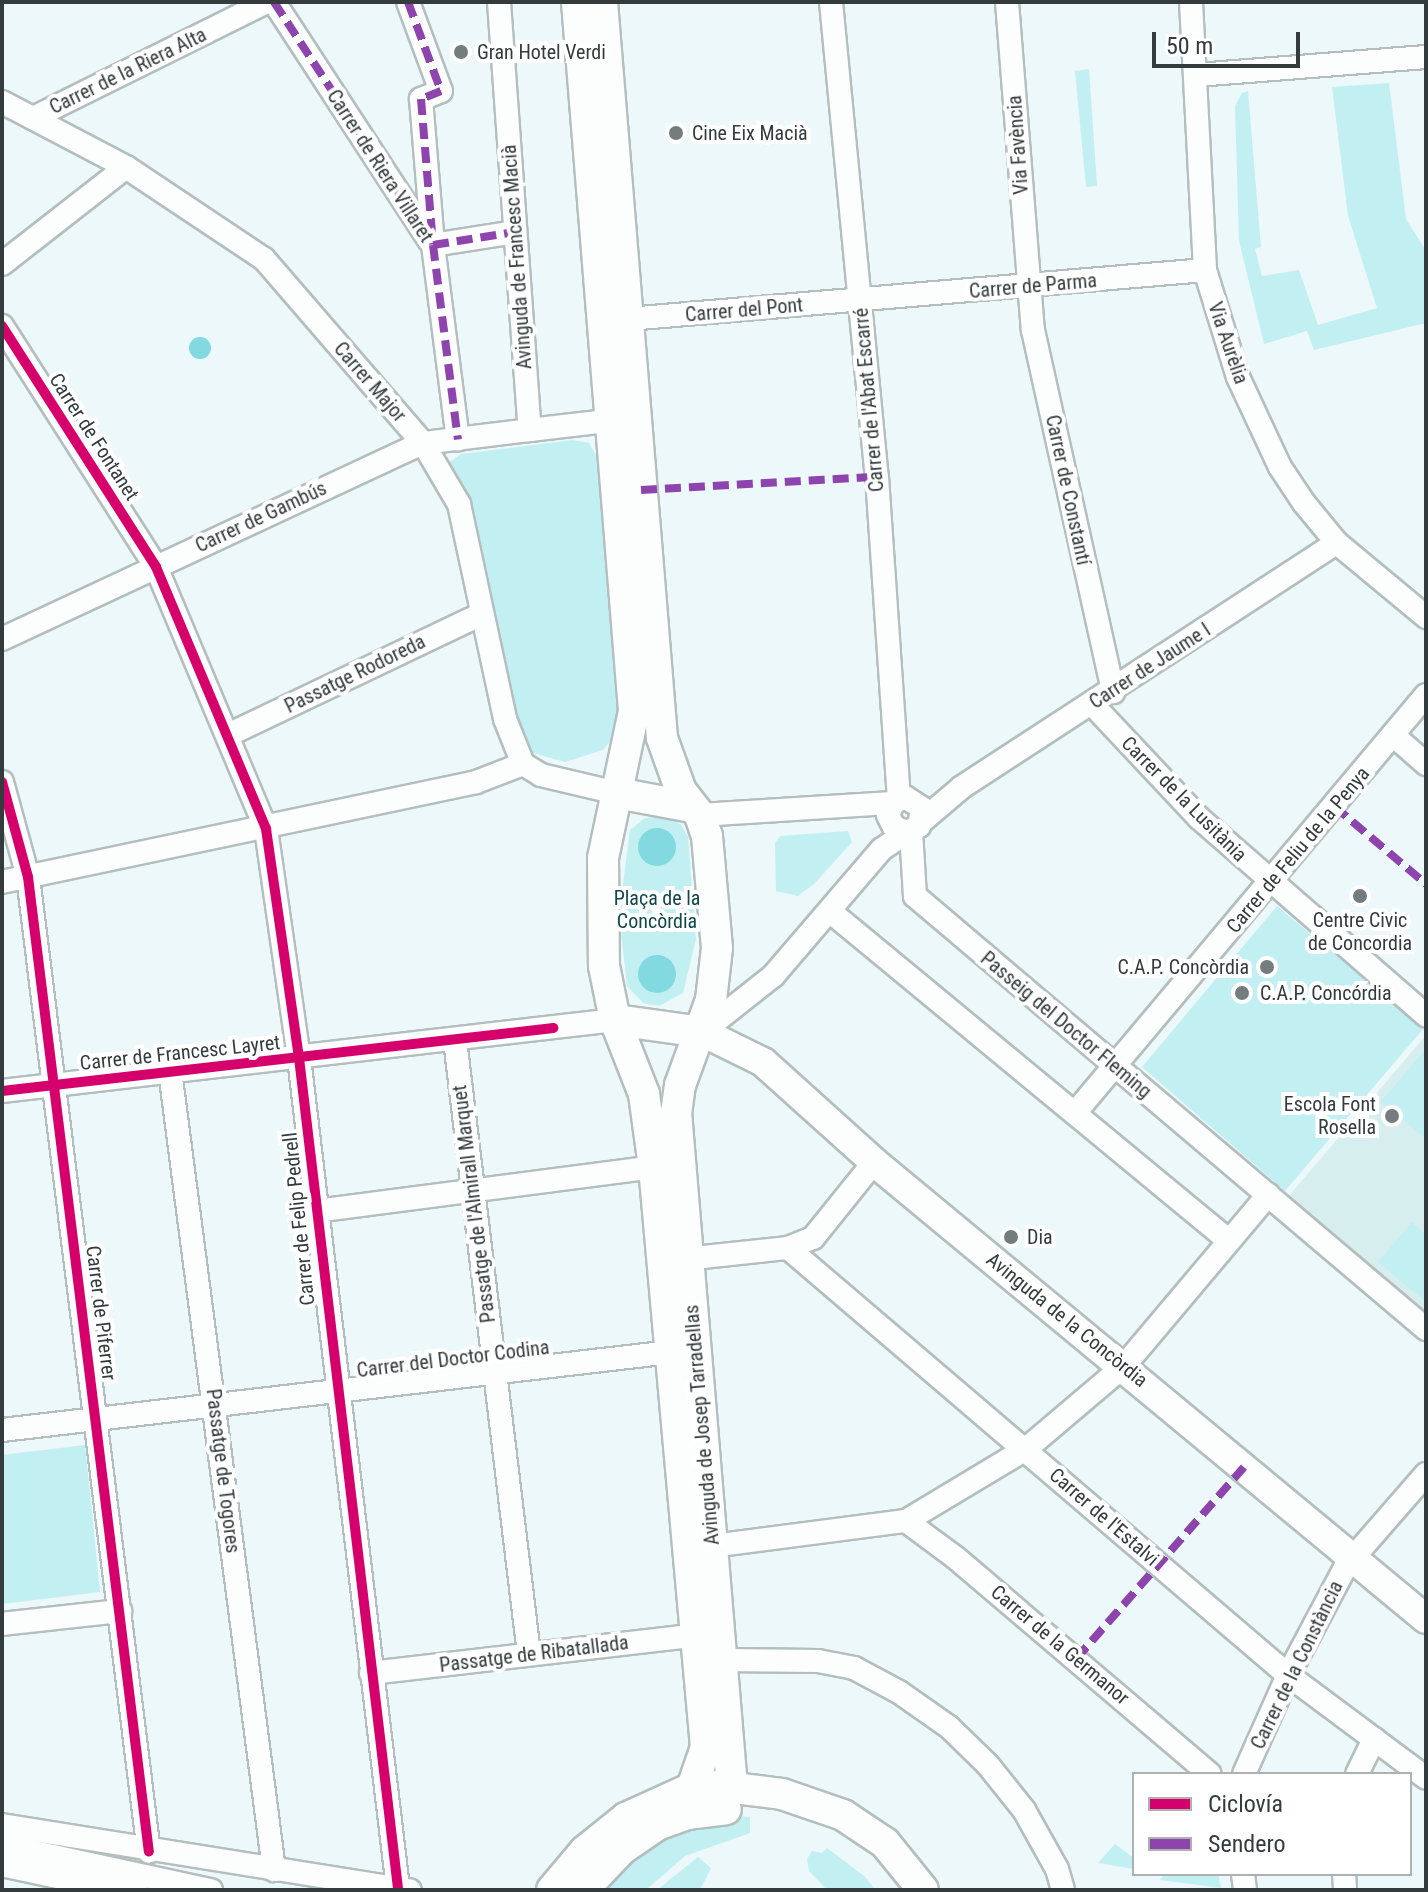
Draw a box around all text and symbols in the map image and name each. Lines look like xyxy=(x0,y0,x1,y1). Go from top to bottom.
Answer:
scale bar xyxy=(1156,16,1304,66)
street label: Carrer de la Riera Alta xyxy=(46,23,210,119)
text: 50 m xyxy=(1166,32,1213,60)
place label: Gran Hotel Verdi xyxy=(477,40,606,64)
marker: Gran Hotel Verdi xyxy=(452,43,470,61)
street label: Carrer de Riera Villaret xyxy=(322,85,438,247)
street label: Via Favència xyxy=(1003,94,1033,196)
place label: Cine Eix Macià xyxy=(692,121,808,145)
marker: Cine Eix Macià xyxy=(667,124,685,142)
street label: Avinguda de Francesc Macià xyxy=(497,144,537,370)
street label: Carrer de Parma xyxy=(968,268,1098,304)
street label: Carrer del Pont xyxy=(684,293,804,327)
street label: Via Aurèlia xyxy=(1203,299,1253,387)
street label: Carrer de l'Abat Escarré xyxy=(849,307,889,493)
street label: Carrer Major xyxy=(329,337,411,427)
street label: Carrer de Fontanet xyxy=(44,369,144,505)
street label: Carrer de Constantí xyxy=(1040,413,1096,567)
street label: Carrer de Gambús xyxy=(192,476,330,558)
street label: Carrer de Jaume I xyxy=(1085,618,1215,714)
street label: Passatge Rodoreda xyxy=(281,630,429,718)
street label: Carrer de la Lusitània xyxy=(1116,731,1252,867)
street label: Carrer de Feliu de la Penya xyxy=(1221,762,1375,938)
park label: Plaça de la Concòrdia xyxy=(614,887,700,934)
marker: Centre Civic de Concordia xyxy=(1351,887,1369,905)
place label: Centre Civic de Concordia xyxy=(1308,908,1412,955)
street label: Passeig del Doctor Fleming xyxy=(976,947,1156,1103)
place label: C.A.P. Concòrdia xyxy=(1117,955,1249,979)
marker: C.A.P. Concòrdia xyxy=(1256,956,1278,978)
place label: C.A.P. Concórdia xyxy=(1260,981,1392,1005)
marker: C.A.P. Concórdia xyxy=(1231,982,1253,1004)
street label: Carrer de Francesc Layret xyxy=(79,1031,281,1075)
street label: Passatge de l'Almirall Marquet xyxy=(448,1084,500,1324)
place label: Escola Font Rosella xyxy=(1284,1092,1376,1139)
marker: Escola Font Rosella xyxy=(1383,1107,1401,1125)
street label: Carrer de Felip Pedrell xyxy=(278,1131,320,1307)
place label: Dia xyxy=(1027,1225,1053,1249)
marker: Dia xyxy=(1002,1228,1020,1246)
street label: Carrer de Piferrer xyxy=(81,1244,121,1382)
street label: Avinguda de la Concòrdia xyxy=(982,1248,1152,1392)
street label: Avinguda de Josep Tarradellas xyxy=(680,1304,724,1546)
street label: Carrer del Doctor Codina xyxy=(355,1335,551,1383)
street label: Passatge de Togores xyxy=(201,1387,245,1555)
street label: Carrer de l'Estalvi xyxy=(1044,1463,1164,1571)
street label: Carrer de la Constància xyxy=(1246,1577,1348,1753)
street label: Carrer de la Germanor xyxy=(986,1580,1134,1710)
street label: Passatge de Ribatallada xyxy=(438,1630,630,1678)
legend xyxy=(1132,1772,1412,1876)
text: Ciclovía xyxy=(1208,1790,1283,1818)
text: Sendero xyxy=(1208,1830,1286,1858)

